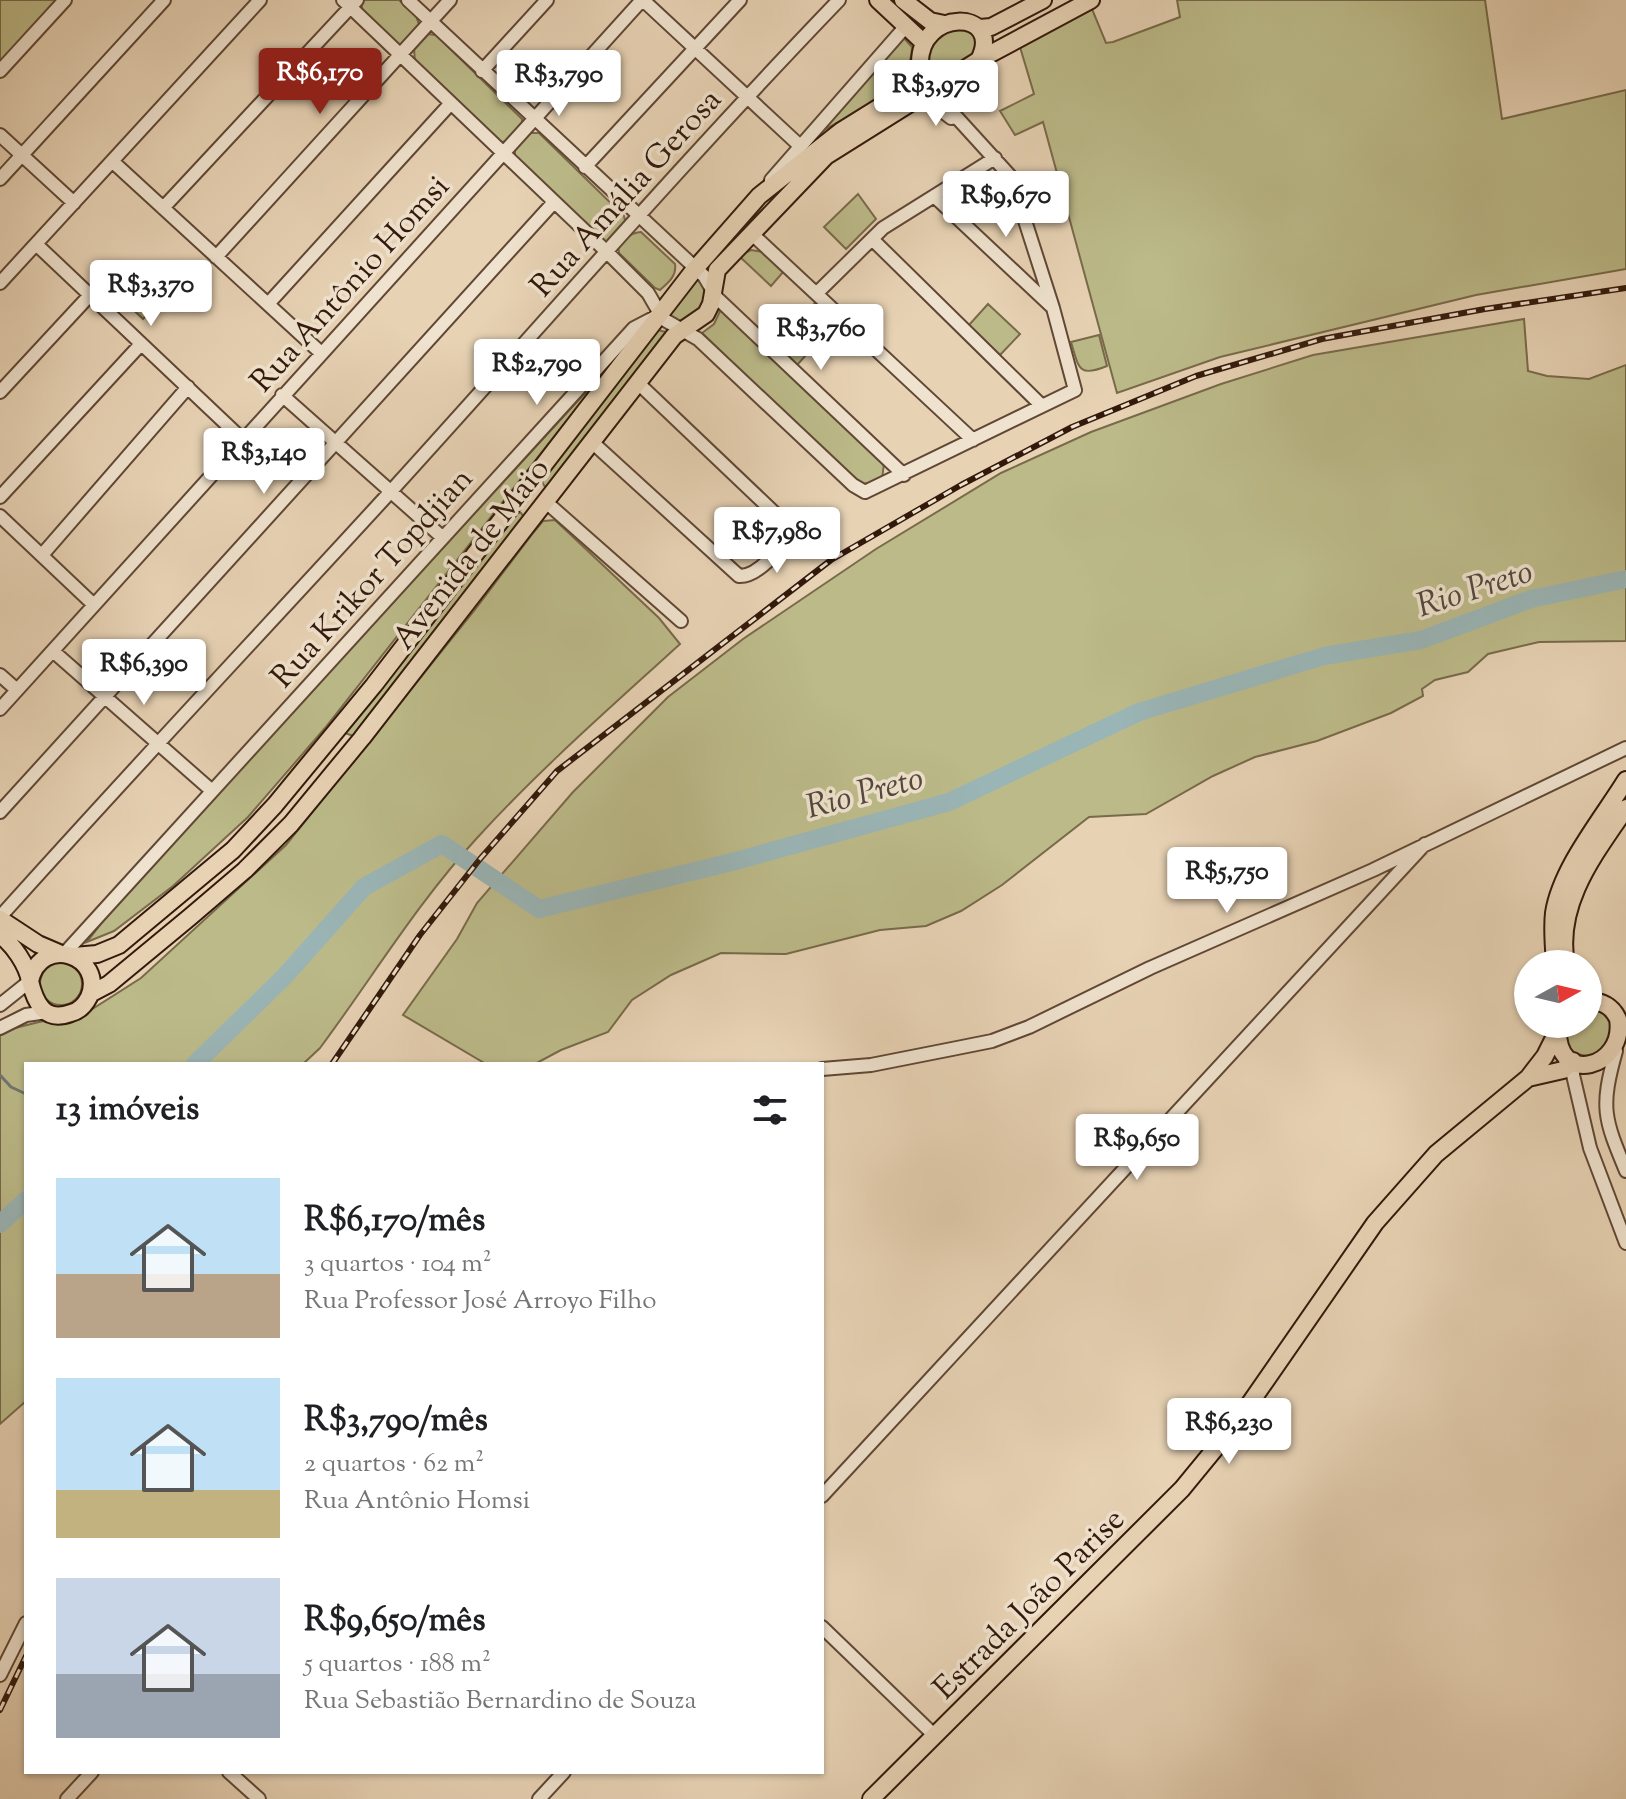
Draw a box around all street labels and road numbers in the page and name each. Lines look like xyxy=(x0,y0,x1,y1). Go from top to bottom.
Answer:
street label: Rua Amália Gerosa xyxy=(521,79,734,309)
street label: Rua Antônio Homsi xyxy=(241,166,461,404)
street label: Avenida de Maio xyxy=(383,449,562,661)
street label: Rua Krikor Topdjian xyxy=(261,458,485,700)
street label: Estrada João Parise xyxy=(924,1499,1136,1711)

